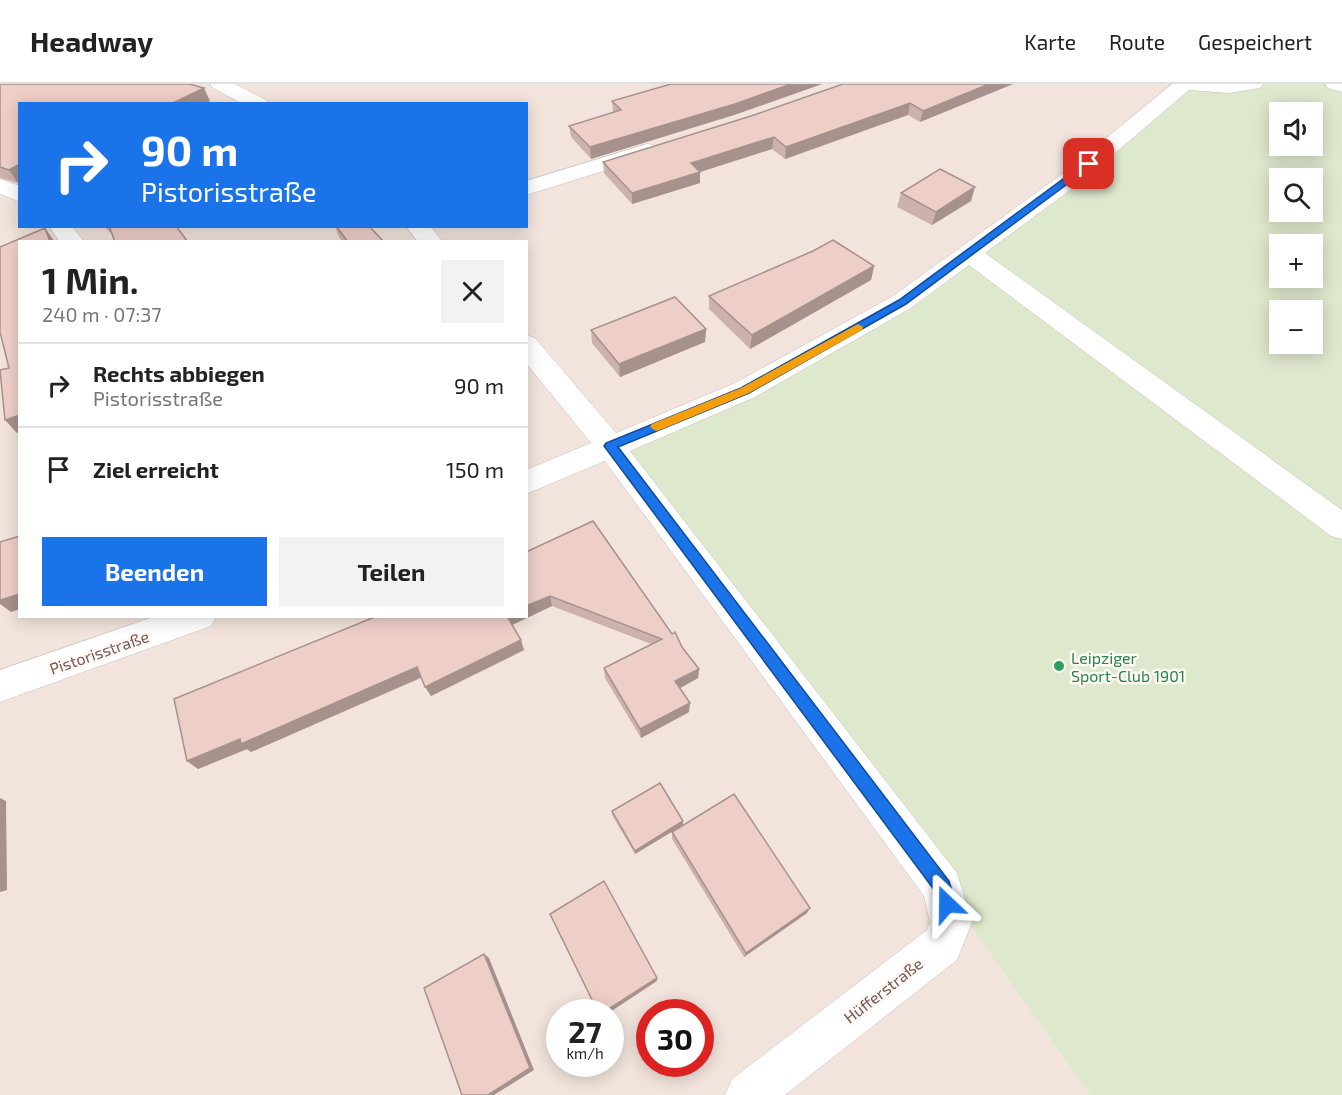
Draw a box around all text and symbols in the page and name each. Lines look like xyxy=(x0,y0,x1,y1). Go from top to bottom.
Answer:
text: Headway xyxy=(30,24,153,58)
text: Karte xyxy=(1024,29,1076,54)
text: Route xyxy=(1109,29,1165,54)
text: Gespeichert xyxy=(1198,29,1312,54)
map controls xyxy=(1269,102,1323,354)
button: sound xyxy=(1269,102,1323,156)
text: 90 m xyxy=(141,124,238,174)
icon: right xyxy=(42,126,120,204)
pin xyxy=(1063,138,1114,189)
icon: arrive xyxy=(1072,147,1105,180)
button: search xyxy=(1269,168,1323,222)
text: Pistorisstraße xyxy=(141,175,317,207)
button: + xyxy=(1269,234,1323,288)
text: 1 Min. xyxy=(42,258,139,301)
button: close xyxy=(441,260,504,323)
button: − xyxy=(1269,300,1323,354)
text: 240 m · 07:37 xyxy=(42,302,162,326)
text: Rechts abbiegen xyxy=(93,360,265,386)
icon: right xyxy=(42,369,75,402)
text: 90 m xyxy=(454,372,504,398)
text: Pistorisstraße xyxy=(93,386,223,410)
icon: arrive xyxy=(42,453,75,486)
text: Ziel erreicht xyxy=(93,456,219,482)
text: 150 m xyxy=(446,456,504,482)
button: Beenden xyxy=(42,537,267,606)
button: Teilen xyxy=(279,537,504,606)
street label: Pistorisstraße xyxy=(47,626,151,678)
place label: Leipziger Sport-Club 1901 xyxy=(1071,648,1185,685)
marker: Leipziger Sport-Club 1901 xyxy=(1052,659,1066,673)
position arrow xyxy=(915,872,979,936)
street label: Hüfferstraße xyxy=(840,953,926,1027)
speed limit sign: 30 xyxy=(636,999,714,1077)
text: 27 xyxy=(568,1013,602,1049)
text: km/h xyxy=(566,1044,604,1062)

